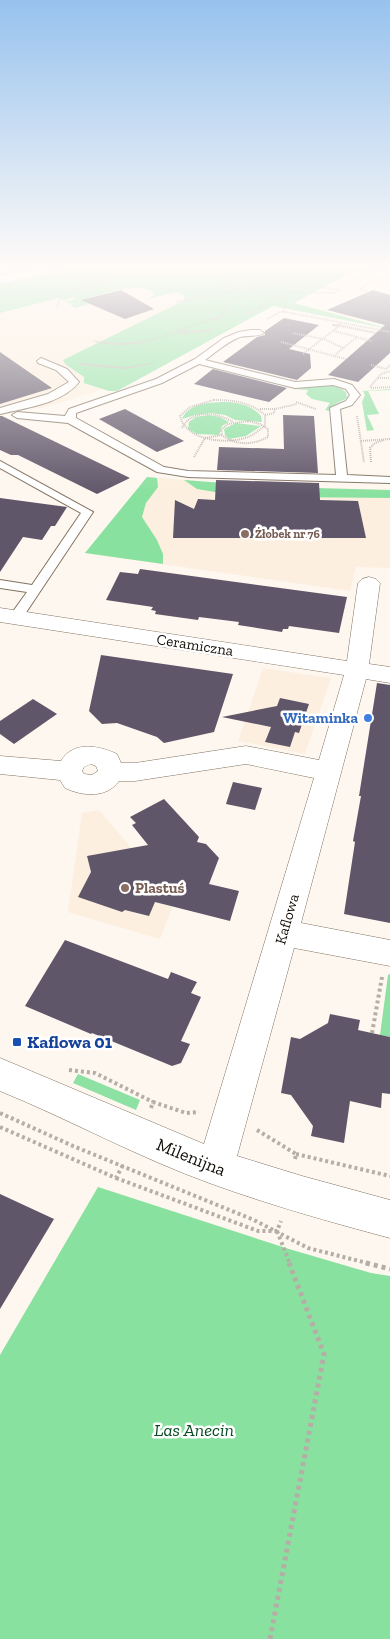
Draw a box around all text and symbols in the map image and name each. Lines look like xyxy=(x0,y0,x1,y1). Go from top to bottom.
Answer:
place label: Żłobek nr 76 xyxy=(255,527,321,541)
marker: Żłobek nr 76 xyxy=(239,528,251,540)
street label: Ceramiczna xyxy=(155,630,235,660)
place label: Witaminka xyxy=(283,709,358,727)
marker: Witaminka xyxy=(362,712,374,724)
place label: Plastuś xyxy=(135,879,184,897)
marker: Plastuś xyxy=(119,882,131,894)
street label: Kaflowa xyxy=(271,892,303,946)
place label: Kaflowa 01 xyxy=(27,1031,112,1053)
marker: Kaflowa 01 xyxy=(11,1036,23,1048)
street label: Milenijna xyxy=(153,1133,229,1181)
park label: Las Anecin xyxy=(154,1419,234,1441)

